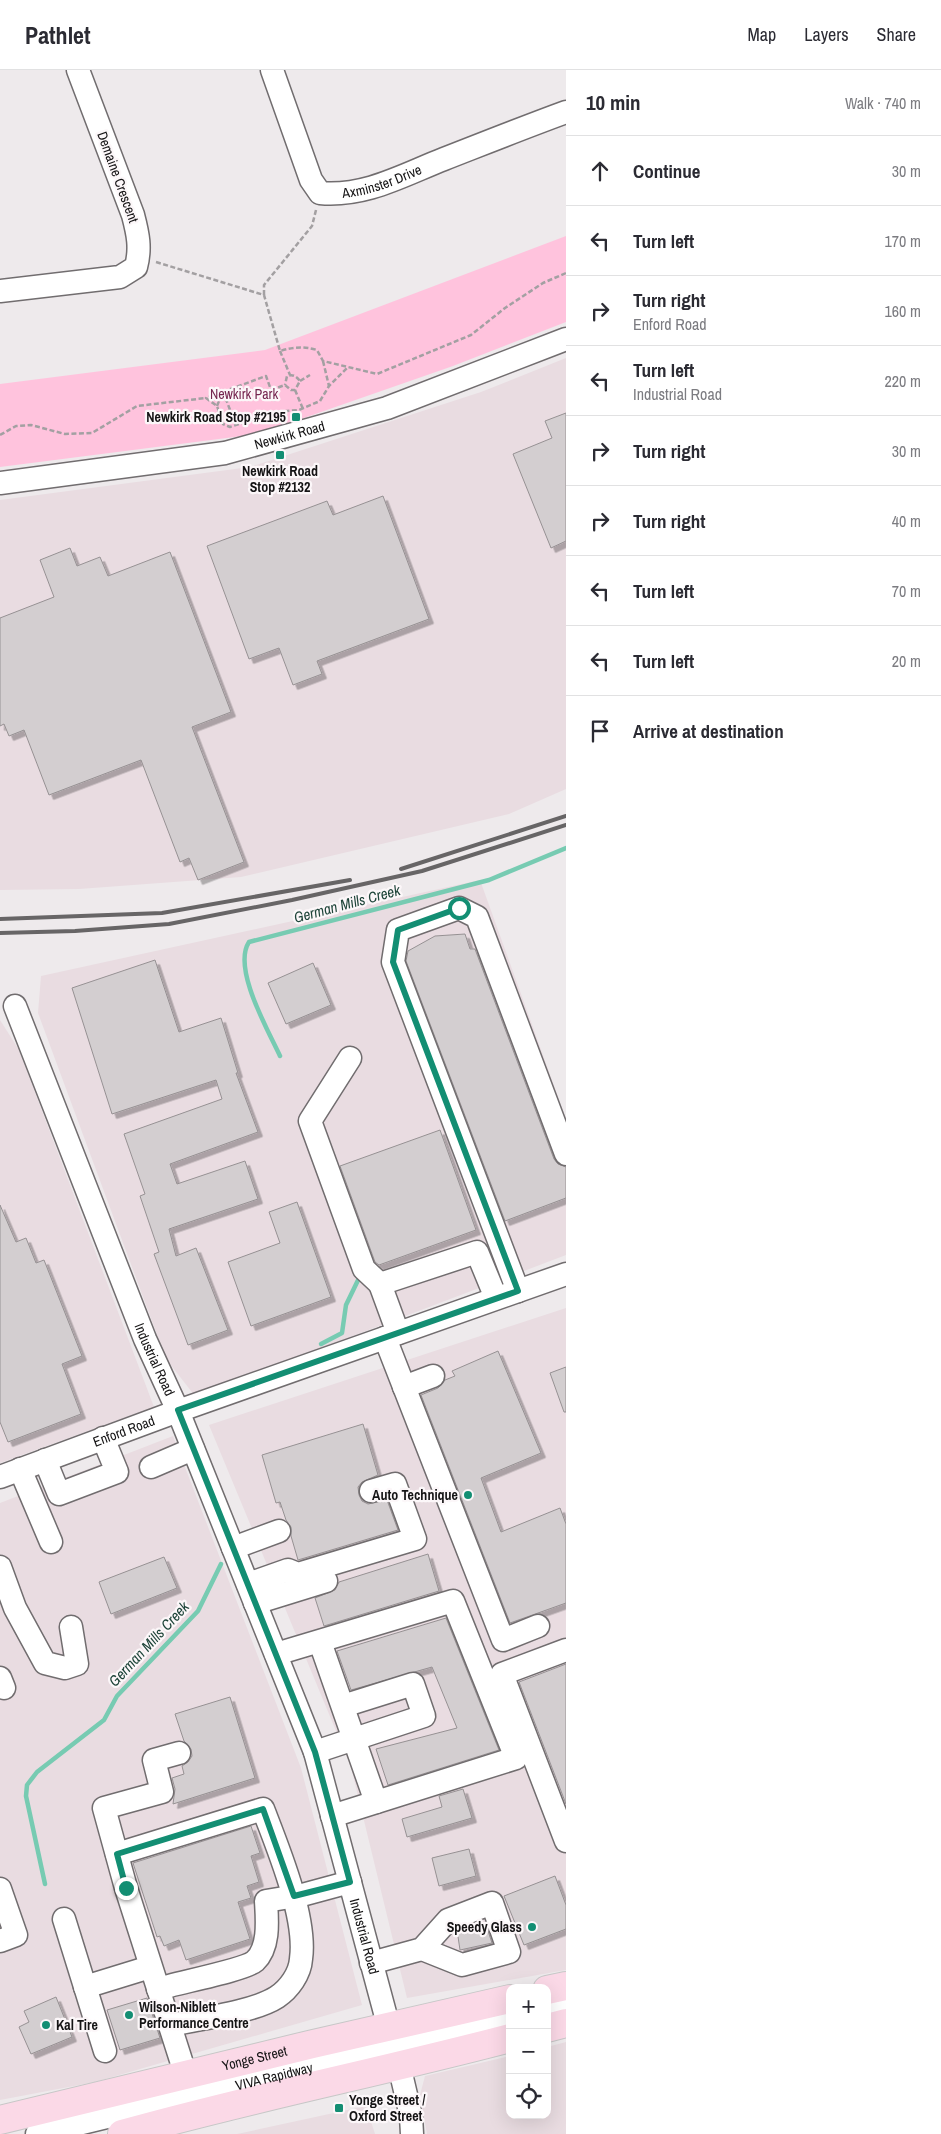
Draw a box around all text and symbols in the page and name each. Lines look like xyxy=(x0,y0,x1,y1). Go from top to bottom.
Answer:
text: Pathlet xyxy=(25,19,91,51)
text: Map xyxy=(748,22,776,47)
text: Layers xyxy=(804,22,849,47)
text: Share xyxy=(877,22,916,47)
text: 10 min xyxy=(586,88,641,117)
text: Walk · 740 m xyxy=(845,92,921,114)
street label: Demaine Crescent xyxy=(93,129,143,225)
icon: ahead xyxy=(586,157,614,185)
text: Continue xyxy=(633,158,701,184)
street label: Axminster Drive xyxy=(340,160,424,202)
text: 30 m xyxy=(892,160,921,182)
icon: left xyxy=(586,227,614,255)
text: Turn left xyxy=(633,228,694,254)
text: 170 m xyxy=(885,230,921,252)
text: Turn right xyxy=(633,287,705,313)
icon: right xyxy=(586,297,614,325)
text: 160 m xyxy=(885,300,921,322)
text: Enford Road xyxy=(633,313,707,335)
text: Turn left xyxy=(633,357,694,383)
icon: left xyxy=(586,367,614,395)
text: 220 m xyxy=(885,370,921,392)
text: Industrial Road xyxy=(633,383,722,405)
park label: Newkirk Park xyxy=(210,385,278,403)
place label: Newkirk Road Stop #2195 xyxy=(146,408,287,426)
marker: Newkirk Road Stop #2195 xyxy=(290,411,302,423)
street label: Newkirk Road xyxy=(252,417,327,453)
icon: right xyxy=(586,437,614,465)
text: Turn right xyxy=(633,438,705,464)
text: 30 m xyxy=(892,440,921,462)
marker: Newkirk Road Stop #2132 xyxy=(274,449,286,461)
place label: Newkirk Road Stop #2132 xyxy=(242,462,318,496)
icon: right xyxy=(586,507,614,535)
text: Turn right xyxy=(633,508,705,534)
text: 40 m xyxy=(892,510,921,532)
icon: left xyxy=(586,577,614,605)
text: Turn left xyxy=(633,578,694,604)
text: 70 m xyxy=(892,580,921,602)
icon: left xyxy=(586,647,614,675)
text: Turn left xyxy=(633,648,694,674)
text: 20 m xyxy=(892,650,921,672)
icon: arrive xyxy=(586,717,614,745)
text: Arrive at destination xyxy=(633,718,784,744)
water label: German Mills Creek xyxy=(291,879,403,928)
route start xyxy=(448,897,471,920)
street label: Industrial Road xyxy=(131,1320,179,1399)
street label: Enford Road xyxy=(90,1411,157,1451)
place label: Auto Technique xyxy=(372,1486,458,1504)
marker: Auto Technique xyxy=(462,1489,474,1501)
water label: German Mills Creek xyxy=(104,1596,194,1691)
route end xyxy=(115,1877,138,1900)
street label: Industrial Road xyxy=(346,1896,383,1976)
place label: Speedy Glass xyxy=(447,1918,522,1936)
marker: Speedy Glass xyxy=(526,1921,538,1933)
map controls xyxy=(506,1984,551,2119)
button: + xyxy=(506,1984,551,2029)
place label: Wilson-Niblett Performance Centre xyxy=(139,1998,249,2032)
marker: Wilson-Niblett Performance Centre xyxy=(123,2009,135,2021)
place label: Kal Tire xyxy=(56,2016,98,2034)
marker: Kal Tire xyxy=(40,2019,52,2031)
button: − xyxy=(506,2029,551,2074)
street label: Yonge Street xyxy=(220,2042,289,2075)
street label: VIVA Rapidway xyxy=(234,2058,315,2094)
button: locate xyxy=(506,2074,551,2119)
place label: Yonge Street / Oxford Street xyxy=(349,2091,426,2125)
marker: Yonge Street / Oxford Street xyxy=(333,2102,345,2114)

